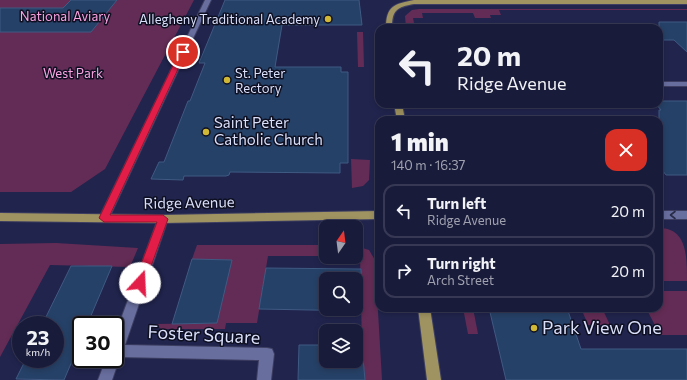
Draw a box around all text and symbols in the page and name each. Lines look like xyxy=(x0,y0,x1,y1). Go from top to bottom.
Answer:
park label: National Aviary xyxy=(20,8,110,24)
place label: Allegheny Traditional Academy xyxy=(139,11,320,27)
marker: Allegheny Traditional Academy xyxy=(323,14,333,24)
pin xyxy=(166,35,200,69)
text: 20 m xyxy=(457,38,521,72)
icon: left xyxy=(391,40,443,92)
icon: arrive xyxy=(172,41,194,63)
park label: West Park xyxy=(43,65,103,81)
place label: St. Peter Rectory xyxy=(235,65,285,96)
text: Ridge Avenue xyxy=(457,72,567,94)
marker: St. Peter Rectory xyxy=(222,75,232,85)
place label: Saint Peter Catholic Church xyxy=(214,113,323,148)
marker: Saint Peter Catholic Church xyxy=(201,127,211,137)
text: 1 min xyxy=(391,127,449,156)
button: close xyxy=(605,129,647,171)
text: 140 m · 16:37 xyxy=(391,157,465,173)
street label: Ridge Avenue xyxy=(143,192,235,212)
text: Turn left xyxy=(427,194,486,212)
icon: left xyxy=(393,200,415,222)
text: 20 m xyxy=(611,202,645,220)
one-way arrow xyxy=(670,211,676,219)
text: Ridge Avenue xyxy=(427,212,506,228)
north arrow xyxy=(319,220,363,264)
map controls xyxy=(319,220,363,368)
text: Turn right xyxy=(427,254,496,272)
icon: right xyxy=(393,260,415,282)
position arrow xyxy=(119,262,161,304)
text: 20 m xyxy=(611,262,645,280)
button: search xyxy=(319,272,363,316)
text: Arch Street xyxy=(427,272,494,288)
speed limit sign: 30 xyxy=(72,316,124,368)
place label: Park View One xyxy=(542,316,662,338)
street label: Foster Square xyxy=(147,320,261,348)
marker: Park View One xyxy=(529,323,539,333)
button: layers xyxy=(319,324,363,368)
text: 23 xyxy=(26,325,50,349)
text: km/h xyxy=(26,346,50,358)

